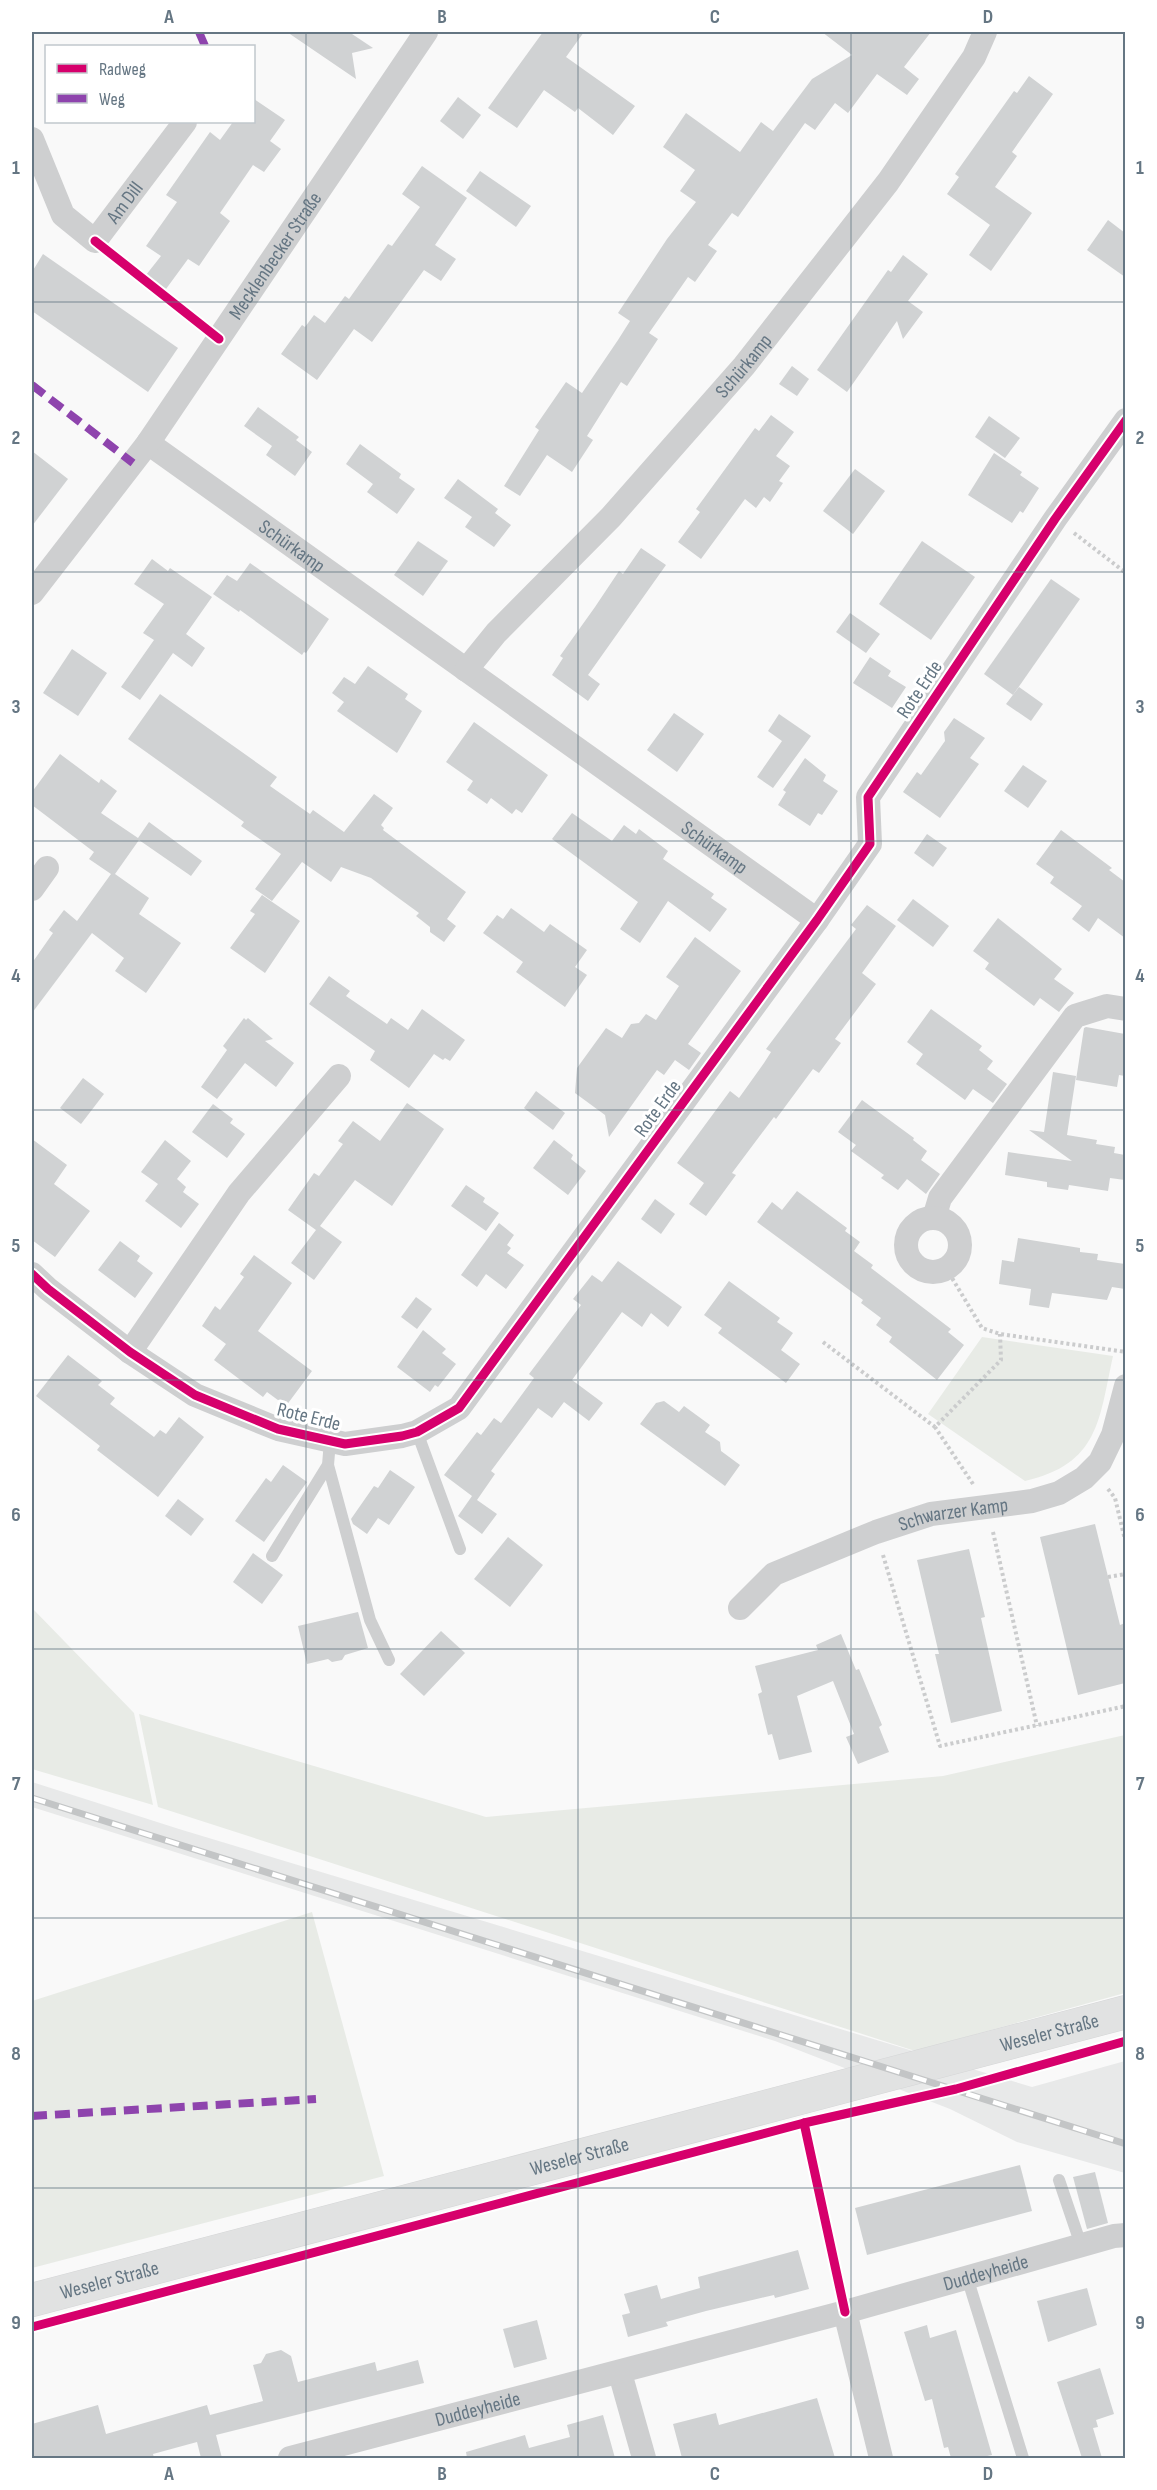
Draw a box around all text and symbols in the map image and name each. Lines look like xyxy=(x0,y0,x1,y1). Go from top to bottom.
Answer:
text: A xyxy=(163,5,174,29)
text: B xyxy=(437,5,447,29)
text: C xyxy=(710,5,720,29)
text: D xyxy=(983,5,993,29)
legend xyxy=(45,45,255,123)
text: Radweg xyxy=(99,59,146,80)
text: Weg xyxy=(99,89,125,110)
text: 1 xyxy=(12,156,20,180)
text: 1 xyxy=(1136,156,1144,180)
street label: Am Dill xyxy=(101,177,149,229)
street label: Mecklenbecker Straße xyxy=(224,188,327,324)
street label: Schürkamp xyxy=(711,330,777,403)
text: 2 xyxy=(12,426,20,450)
text: 2 xyxy=(1136,426,1144,450)
street label: Schürkamp xyxy=(254,515,329,578)
street label: Rote Erde xyxy=(892,656,948,723)
text: 3 xyxy=(12,695,21,719)
text: 3 xyxy=(1136,695,1145,719)
street label: Schürkamp xyxy=(676,816,752,880)
text: 4 xyxy=(11,964,21,988)
text: 4 xyxy=(1135,964,1145,988)
street label: Rote Erde xyxy=(629,1075,686,1142)
text: 5 xyxy=(12,1234,21,1258)
text: 5 xyxy=(1136,1234,1145,1258)
street label: Rote Erde xyxy=(275,1398,343,1436)
street label: Schwarzer Kamp xyxy=(895,1493,1009,1537)
text: 6 xyxy=(11,1503,21,1527)
text: 6 xyxy=(1135,1503,1145,1527)
text: 7 xyxy=(12,1772,21,1796)
text: 7 xyxy=(1136,1772,1145,1796)
street label: Weseler Straße xyxy=(998,2009,1101,2058)
text: 8 xyxy=(11,2042,21,2066)
text: 8 xyxy=(1135,2042,1145,2066)
street label: Weseler Straße xyxy=(528,2132,631,2181)
street label: Duddeyheide xyxy=(941,2250,1031,2297)
street label: Weseler Straße xyxy=(58,2256,161,2305)
text: 9 xyxy=(11,2311,21,2335)
text: 9 xyxy=(1135,2311,1145,2335)
street label: Duddeyheide xyxy=(433,2387,523,2432)
text: A xyxy=(163,2462,174,2486)
text: B xyxy=(437,2462,447,2486)
text: C xyxy=(710,2462,720,2486)
text: D xyxy=(983,2462,993,2486)

